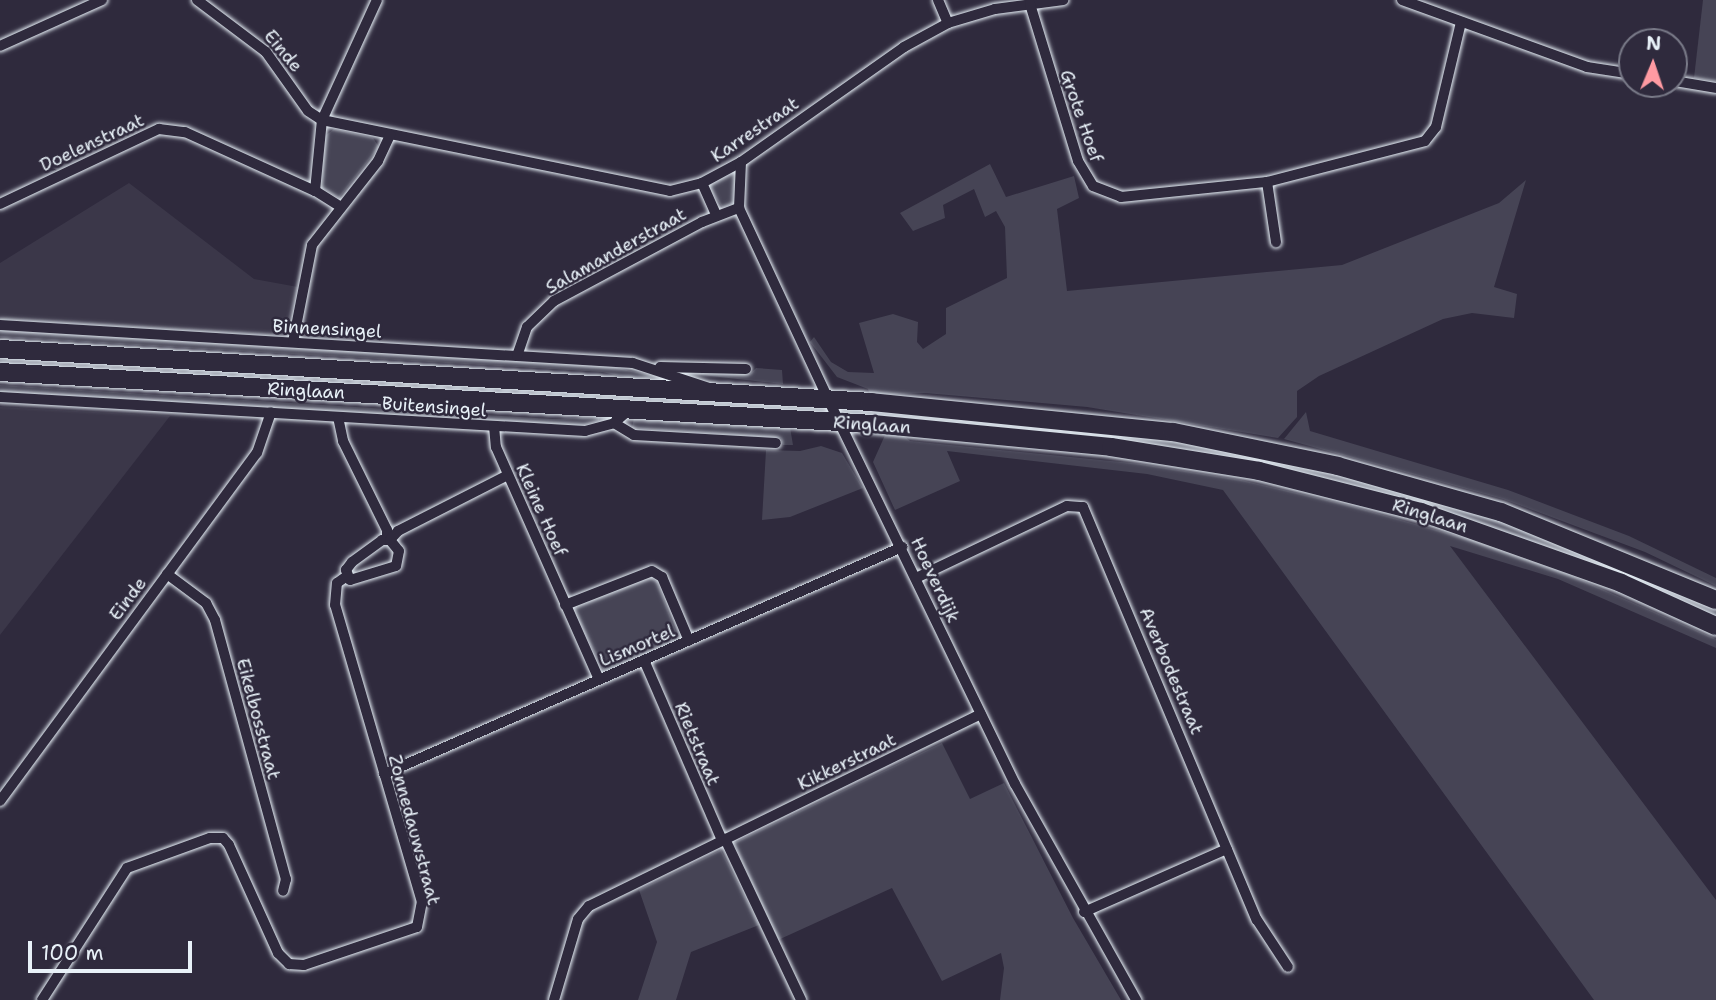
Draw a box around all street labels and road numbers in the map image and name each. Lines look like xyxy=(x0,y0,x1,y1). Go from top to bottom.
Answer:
street label: Einde xyxy=(259,26,307,76)
street label: Grote Hoef xyxy=(1055,67,1107,165)
street label: Karrestraat xyxy=(707,93,803,167)
street label: Doelenstraat xyxy=(37,109,147,177)
street label: Salamanderstraat xyxy=(542,203,690,299)
street label: Binnensingel xyxy=(272,315,382,343)
street label: Ringlaan xyxy=(267,378,345,404)
street label: Buitensingel xyxy=(381,393,487,421)
street label: Ringlaan xyxy=(832,412,912,438)
street label: Kleine Hoef xyxy=(511,460,571,560)
street label: Ringlaan xyxy=(1390,494,1470,538)
street label: Hoeverdijk xyxy=(906,534,964,626)
street label: Einde xyxy=(105,573,151,625)
street label: Averbodestraat xyxy=(1134,604,1208,738)
street label: Lismortel xyxy=(596,620,678,672)
street label: Eikelbosstraat xyxy=(231,656,285,782)
street label: Rietstraat xyxy=(670,699,724,789)
street label: Kikkerstraat xyxy=(794,729,900,795)
street label: Zonnedauwstraat xyxy=(384,752,444,908)

